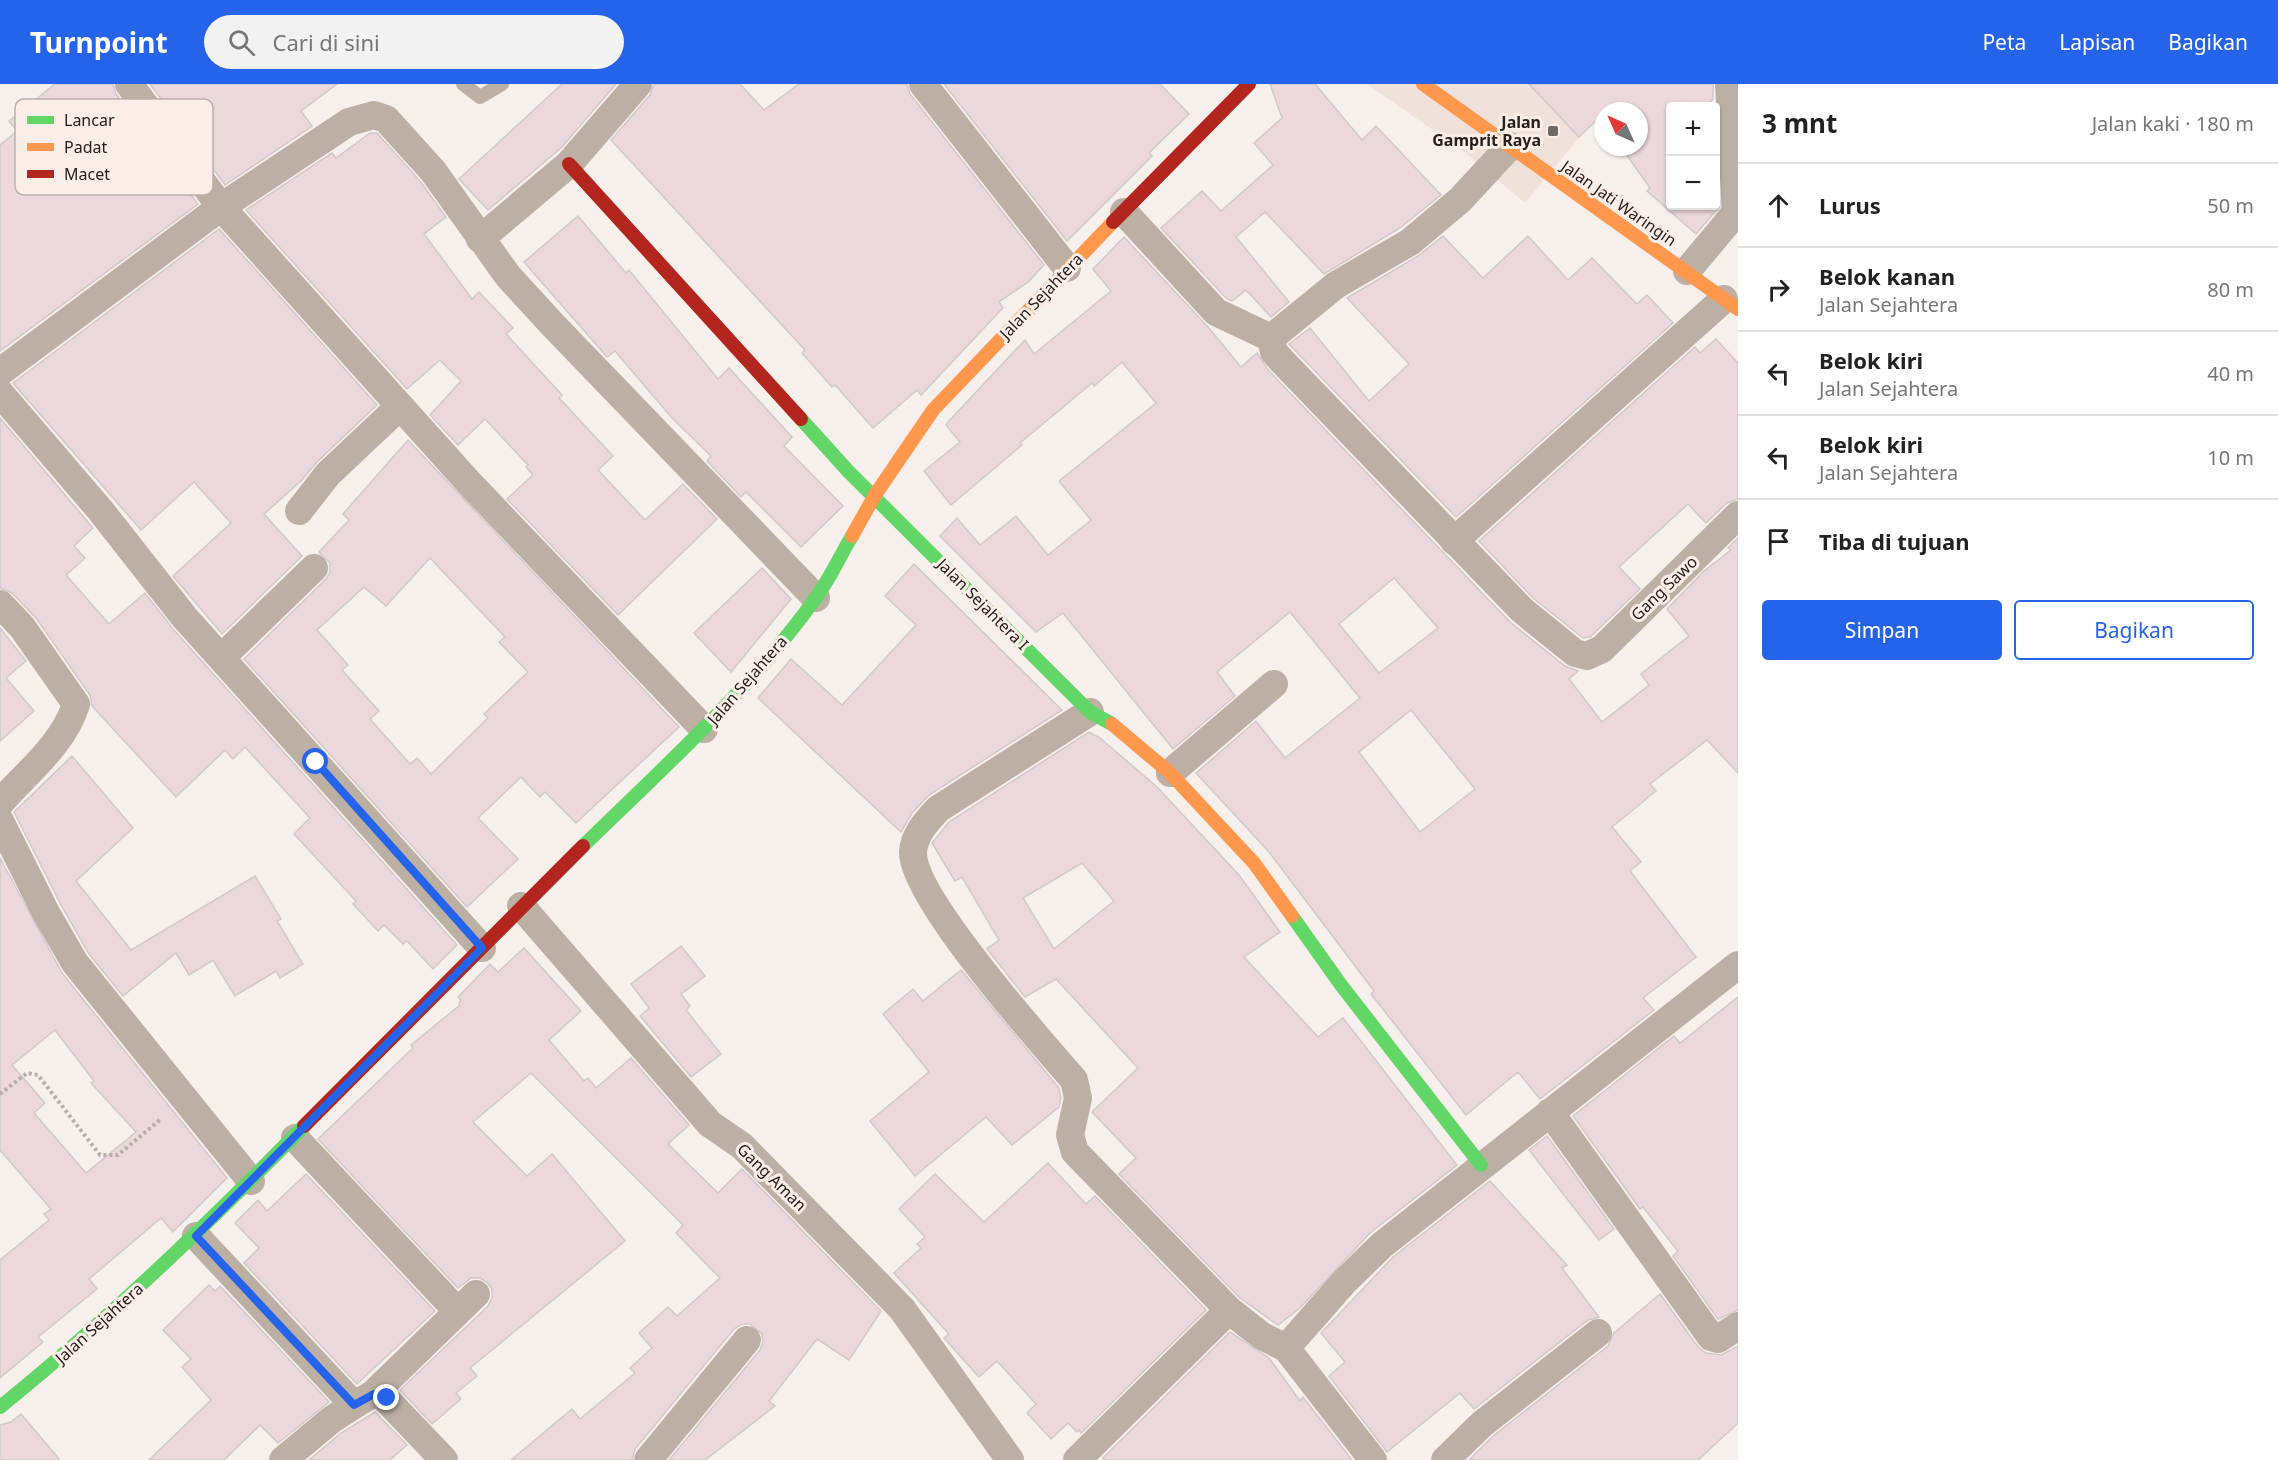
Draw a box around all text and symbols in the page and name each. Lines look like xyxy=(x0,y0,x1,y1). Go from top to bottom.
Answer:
search box xyxy=(204,15,624,69)
text: Turnpoint xyxy=(30,23,168,61)
icon: search xyxy=(225,26,258,59)
text: Cari di sini xyxy=(273,27,380,57)
text: Peta xyxy=(1982,28,2026,56)
text: Lapisan xyxy=(2059,28,2135,56)
text: Bagikan xyxy=(2168,28,2248,56)
legend xyxy=(15,99,213,195)
north arrow xyxy=(1594,102,1648,156)
map controls xyxy=(1666,102,1720,210)
button: + xyxy=(1666,102,1720,156)
text: 3 mnt xyxy=(1762,105,1837,141)
text: Lancar xyxy=(64,109,115,131)
text: Jalan kaki · 180 m xyxy=(2092,110,2254,137)
place label: Jalan Gamprit Raya xyxy=(1432,111,1541,151)
marker: Jalan Gamprit Raya xyxy=(1546,124,1560,138)
text: Padat xyxy=(64,136,107,158)
street label: Jalan Jati Waringin xyxy=(1555,154,1681,251)
button: − xyxy=(1666,156,1720,210)
text: Macet xyxy=(64,163,110,185)
icon: ahead xyxy=(1762,189,1795,222)
text: Lurus xyxy=(1819,190,1881,220)
text: 50 m xyxy=(2207,192,2254,219)
street label: Jalan Sejahtera xyxy=(993,248,1088,345)
text: Belok kanan xyxy=(1819,261,1955,291)
icon: right xyxy=(1762,273,1795,306)
text: 80 m xyxy=(2207,276,2254,303)
text: Jalan Sejahtera xyxy=(1819,291,1958,318)
text: Belok kiri xyxy=(1819,345,1923,375)
icon: left xyxy=(1762,357,1795,390)
text: 40 m xyxy=(2207,360,2254,387)
text: Jalan Sejahtera xyxy=(1819,375,1958,402)
text: Belok kiri xyxy=(1819,429,1923,459)
icon: left xyxy=(1762,441,1795,474)
text: 10 m xyxy=(2207,444,2254,471)
text: Jalan Sejahtera xyxy=(1819,459,1958,486)
icon: arrive xyxy=(1762,525,1795,558)
text: Tiba di tujuan xyxy=(1819,526,1969,556)
street label: Gang Sawo xyxy=(1626,551,1702,625)
street label: Jalan Sejahtera I xyxy=(931,552,1034,655)
button: Simpan xyxy=(1762,600,2002,660)
button: Bagikan xyxy=(2014,600,2254,660)
street label: Jalan Sejahtera xyxy=(701,631,792,731)
route start xyxy=(302,748,328,774)
street label: Gang Aman xyxy=(733,1138,811,1216)
street label: Jalan Sejahtera xyxy=(49,1278,148,1370)
route end xyxy=(373,1384,399,1410)

